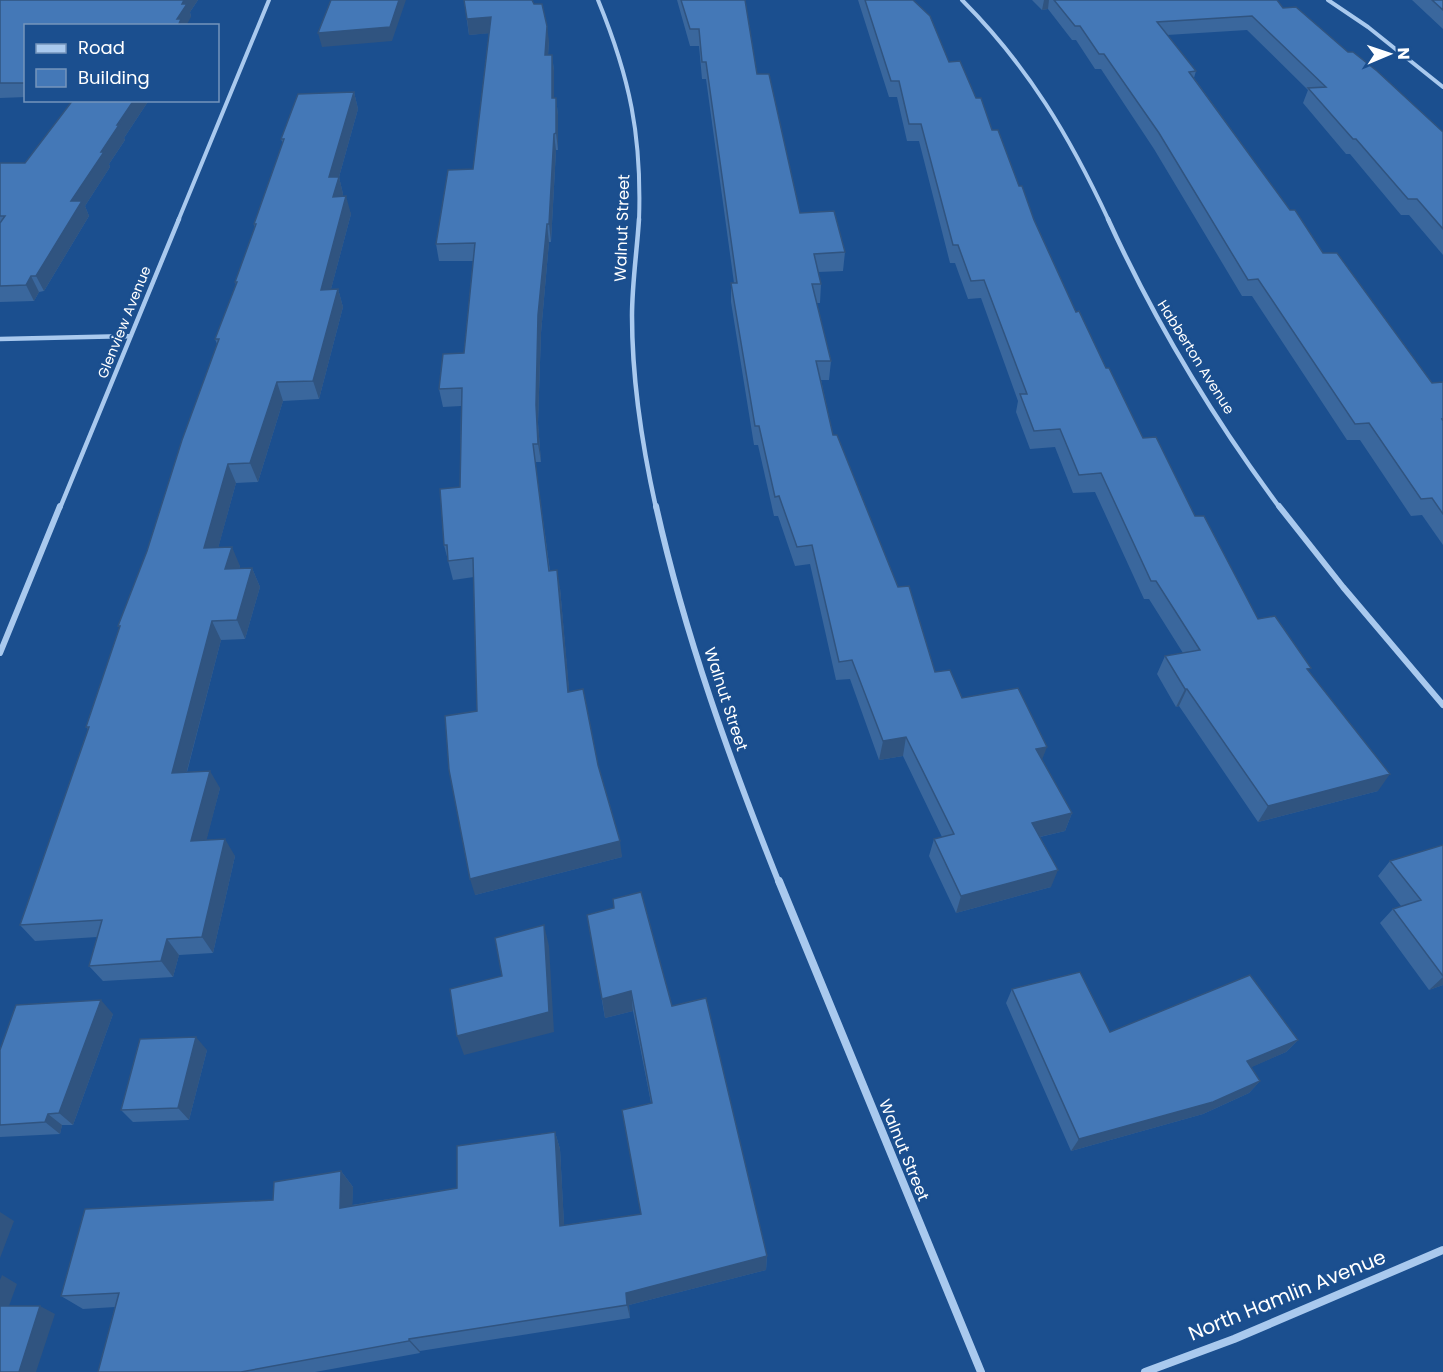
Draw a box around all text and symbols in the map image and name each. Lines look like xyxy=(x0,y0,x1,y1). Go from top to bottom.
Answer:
legend xyxy=(24,24,219,102)
north arrow xyxy=(1359,24,1419,84)
text: Road xyxy=(78,35,125,60)
text: N xyxy=(1392,47,1415,60)
text: Building xyxy=(78,65,150,90)
street label: Walnut Street xyxy=(609,174,635,282)
street label: Glenview Avenue xyxy=(92,262,156,381)
street label: Habberton Avenue xyxy=(1153,296,1239,418)
street label: Walnut Street xyxy=(698,644,754,754)
street label: Walnut Street xyxy=(873,1096,935,1204)
street label: North Hamlin Avenue xyxy=(1184,1243,1390,1347)

